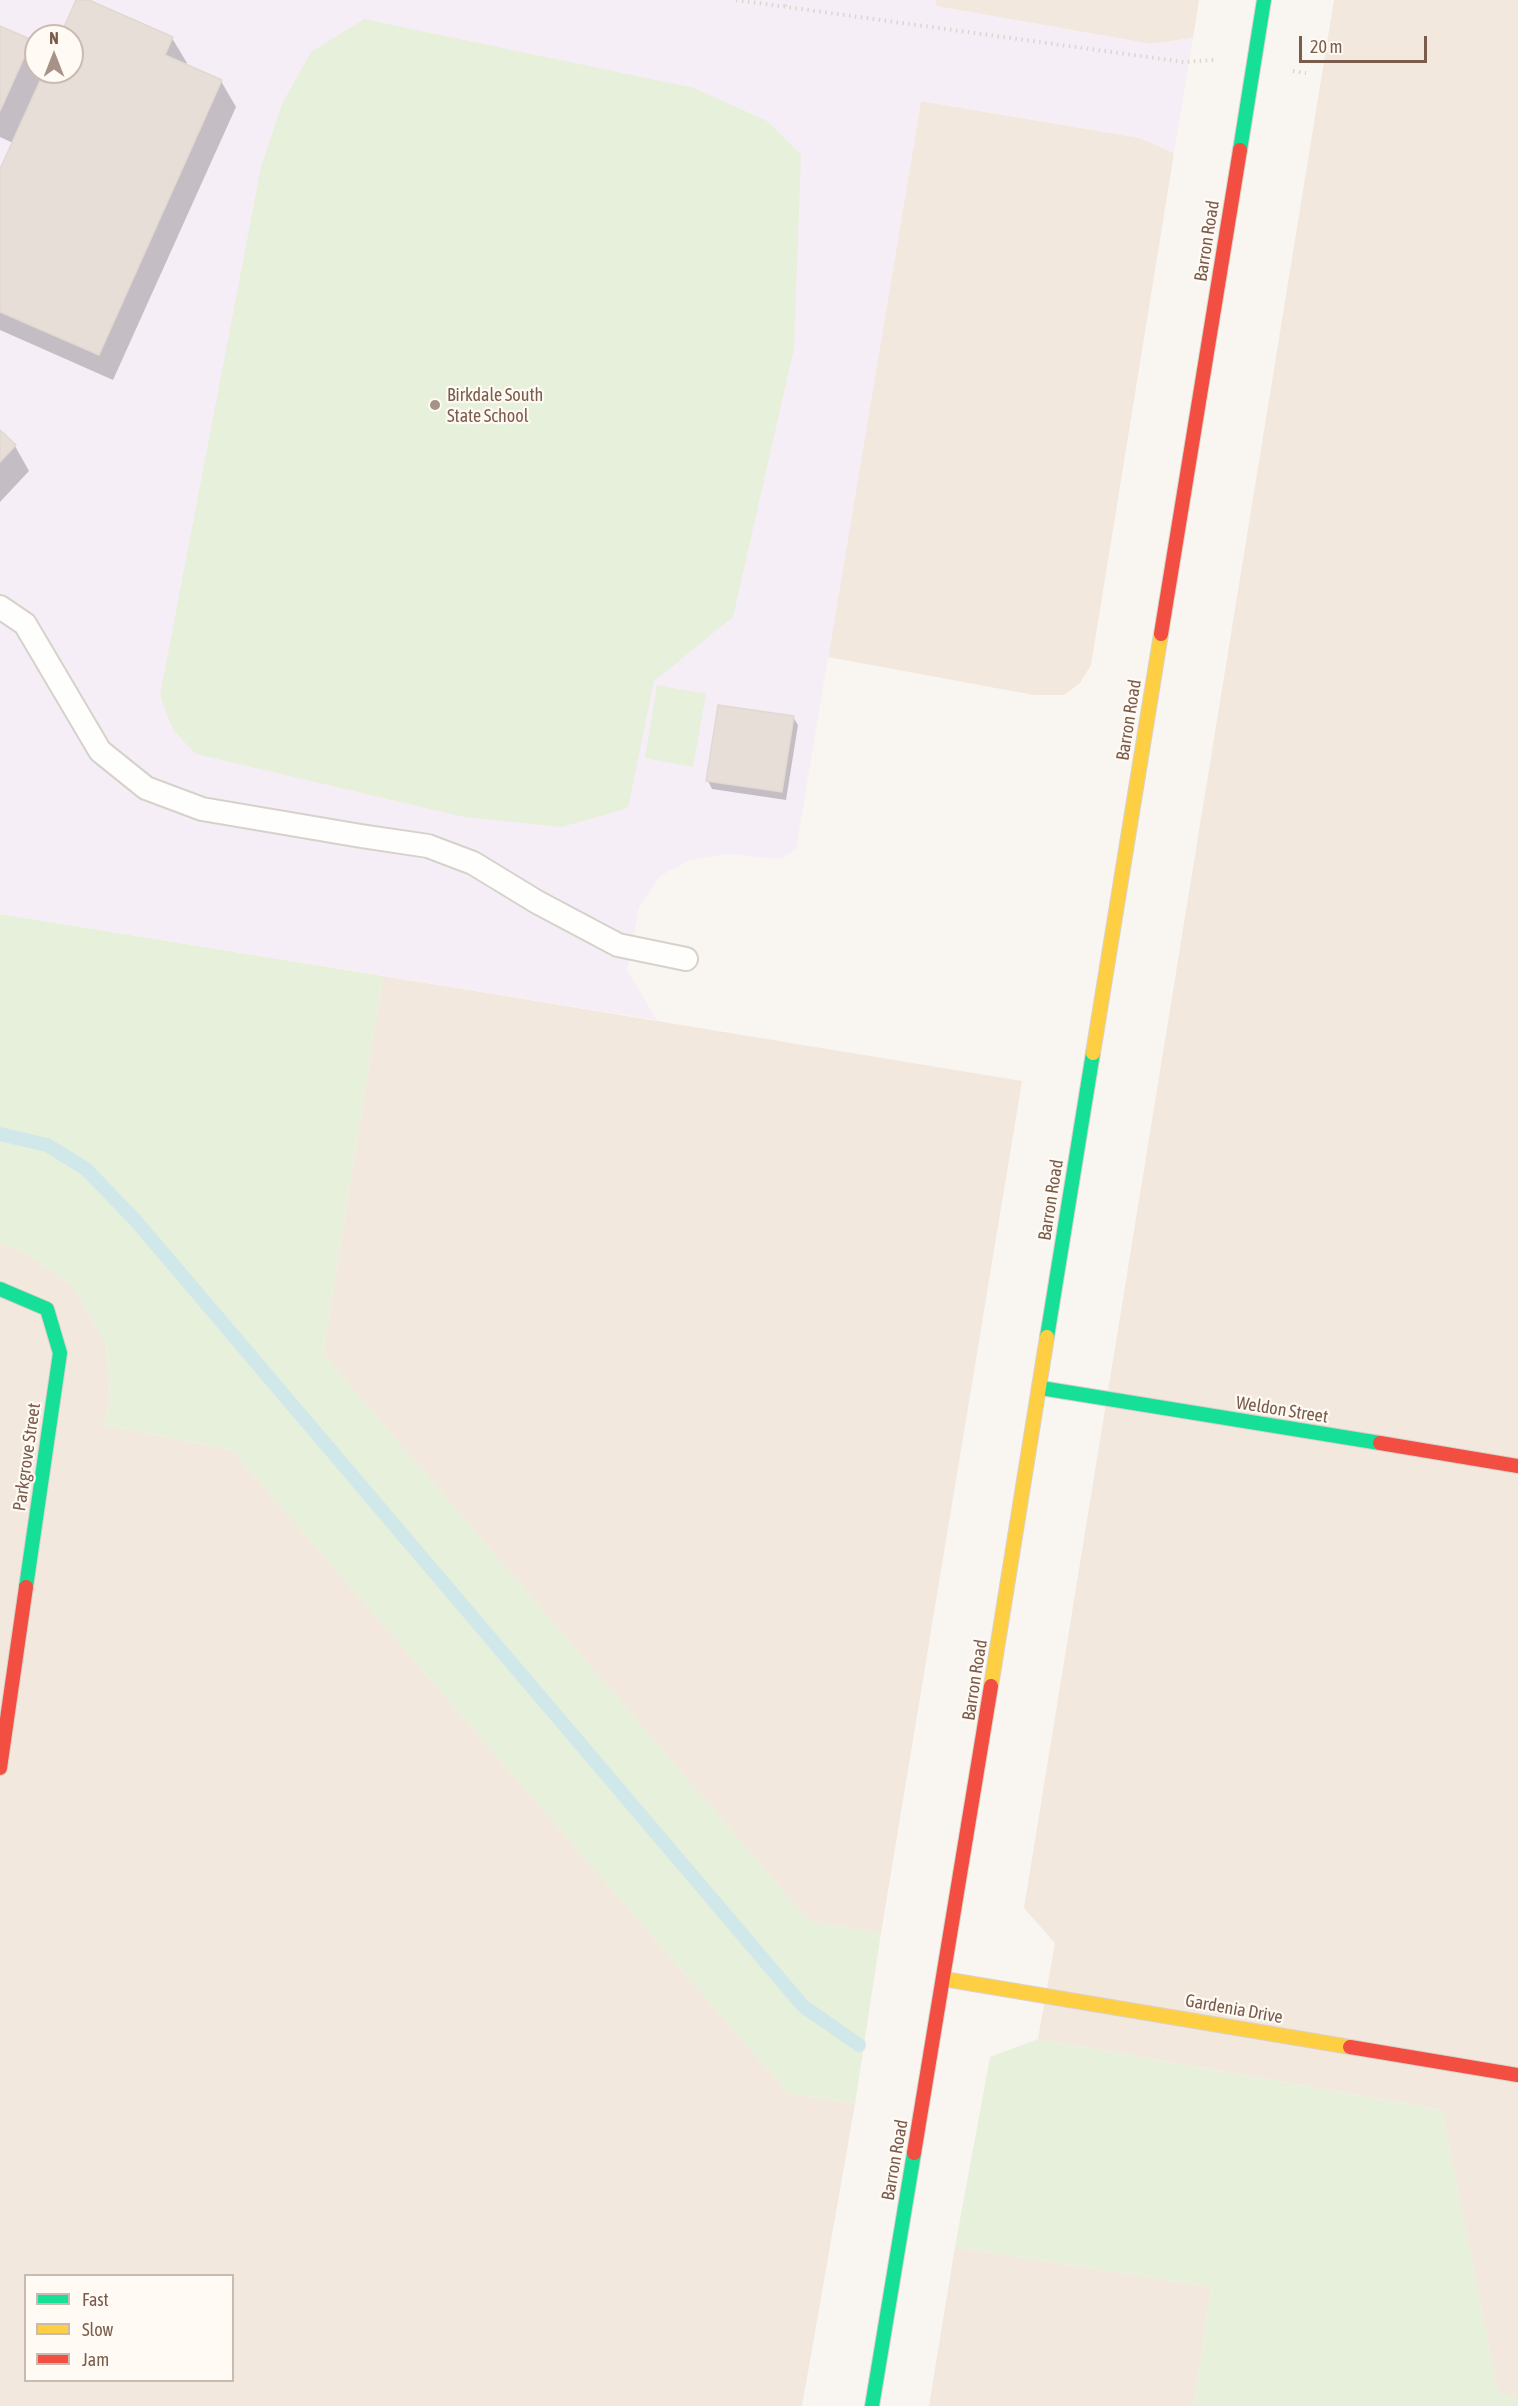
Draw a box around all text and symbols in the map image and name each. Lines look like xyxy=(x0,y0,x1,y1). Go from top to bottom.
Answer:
north arrow xyxy=(24,24,84,84)
scale bar xyxy=(1302,24,1430,62)
text: N xyxy=(49,29,59,47)
text: 20 m xyxy=(1310,36,1342,57)
street label: Barron Road xyxy=(1190,199,1224,283)
place label: Birkdale South State School xyxy=(447,384,543,426)
marker: Birkdale South State School xyxy=(428,398,442,412)
street label: Barron Road xyxy=(1112,678,1146,762)
street label: Barron Road xyxy=(1034,1158,1068,1242)
street label: Weldon Street xyxy=(1234,1392,1330,1428)
street label: Parkgrove Street xyxy=(9,1402,45,1512)
street label: Barron Road xyxy=(958,1638,992,1722)
street label: Gardenia Drive xyxy=(1184,1990,1284,2028)
street label: Barron Road xyxy=(877,2118,913,2202)
legend xyxy=(24,2274,234,2382)
text: Fast xyxy=(82,2289,109,2310)
text: Slow xyxy=(82,2319,113,2340)
text: Jam xyxy=(82,2349,109,2370)

